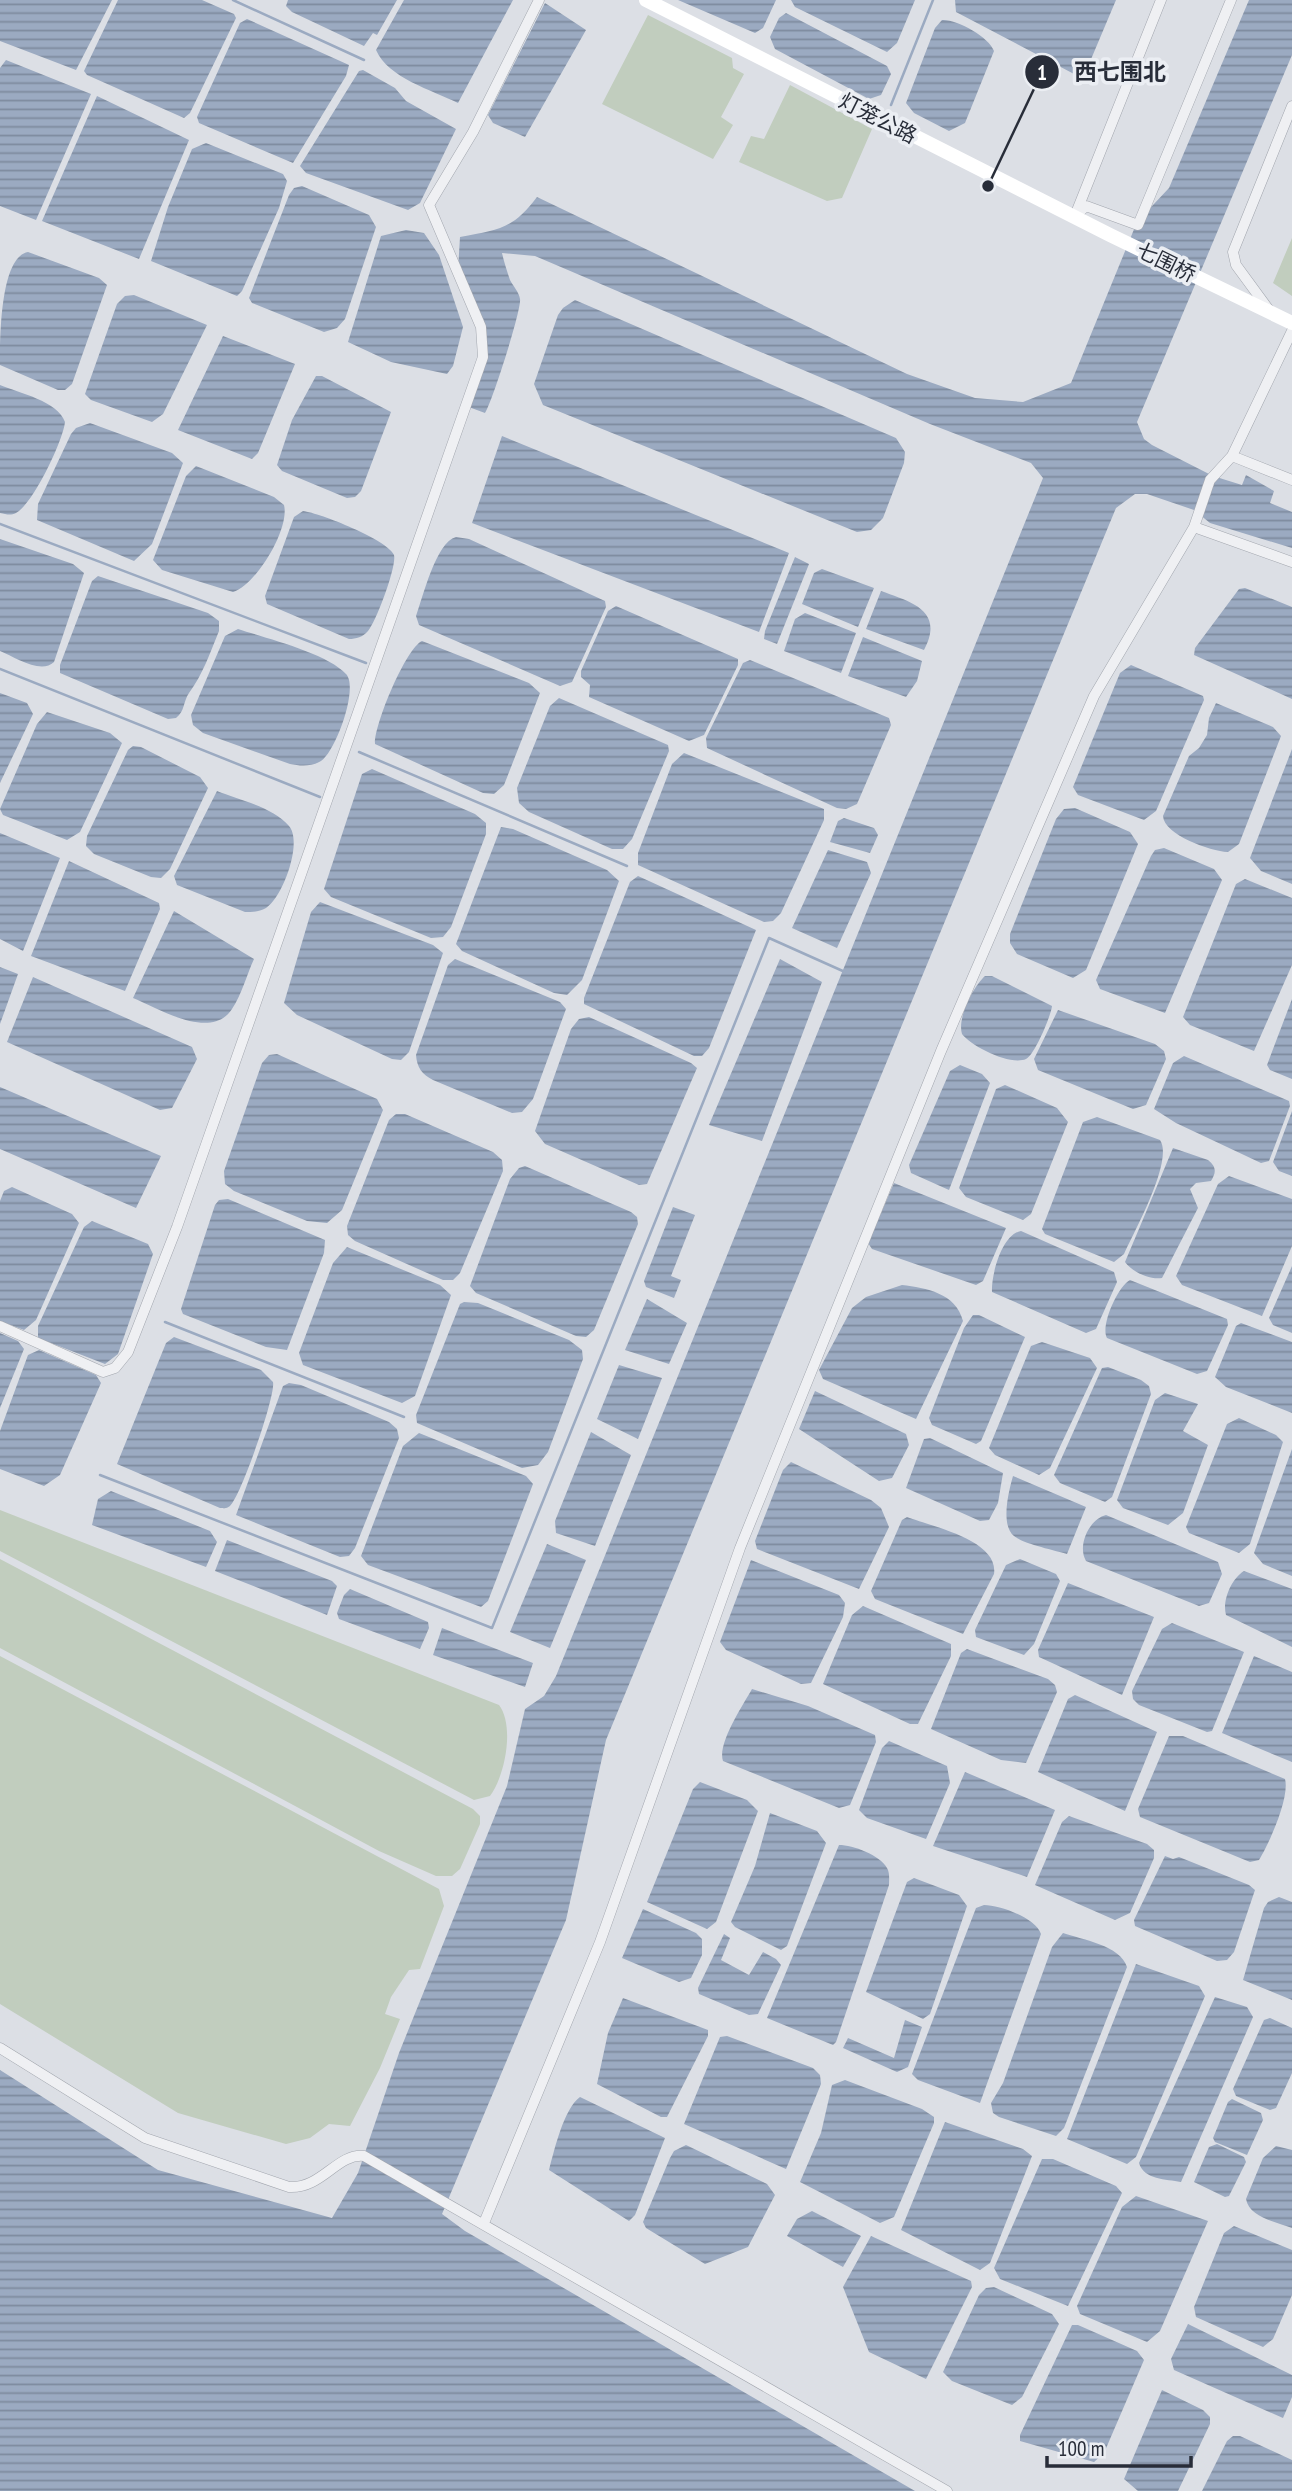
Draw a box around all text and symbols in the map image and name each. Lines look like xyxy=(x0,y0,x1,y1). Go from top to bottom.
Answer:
callout: 西七围北 xyxy=(1025,50,1180,94)
text: 西七围北 xyxy=(1074,57,1166,86)
text: 1 xyxy=(1037,59,1047,86)
street label: 灯笼公路 xyxy=(834,87,922,149)
street label: 七围桥 xyxy=(1132,236,1200,288)
scale bar xyxy=(1047,2424,1190,2468)
text: 100 m xyxy=(1058,2435,1104,2462)

